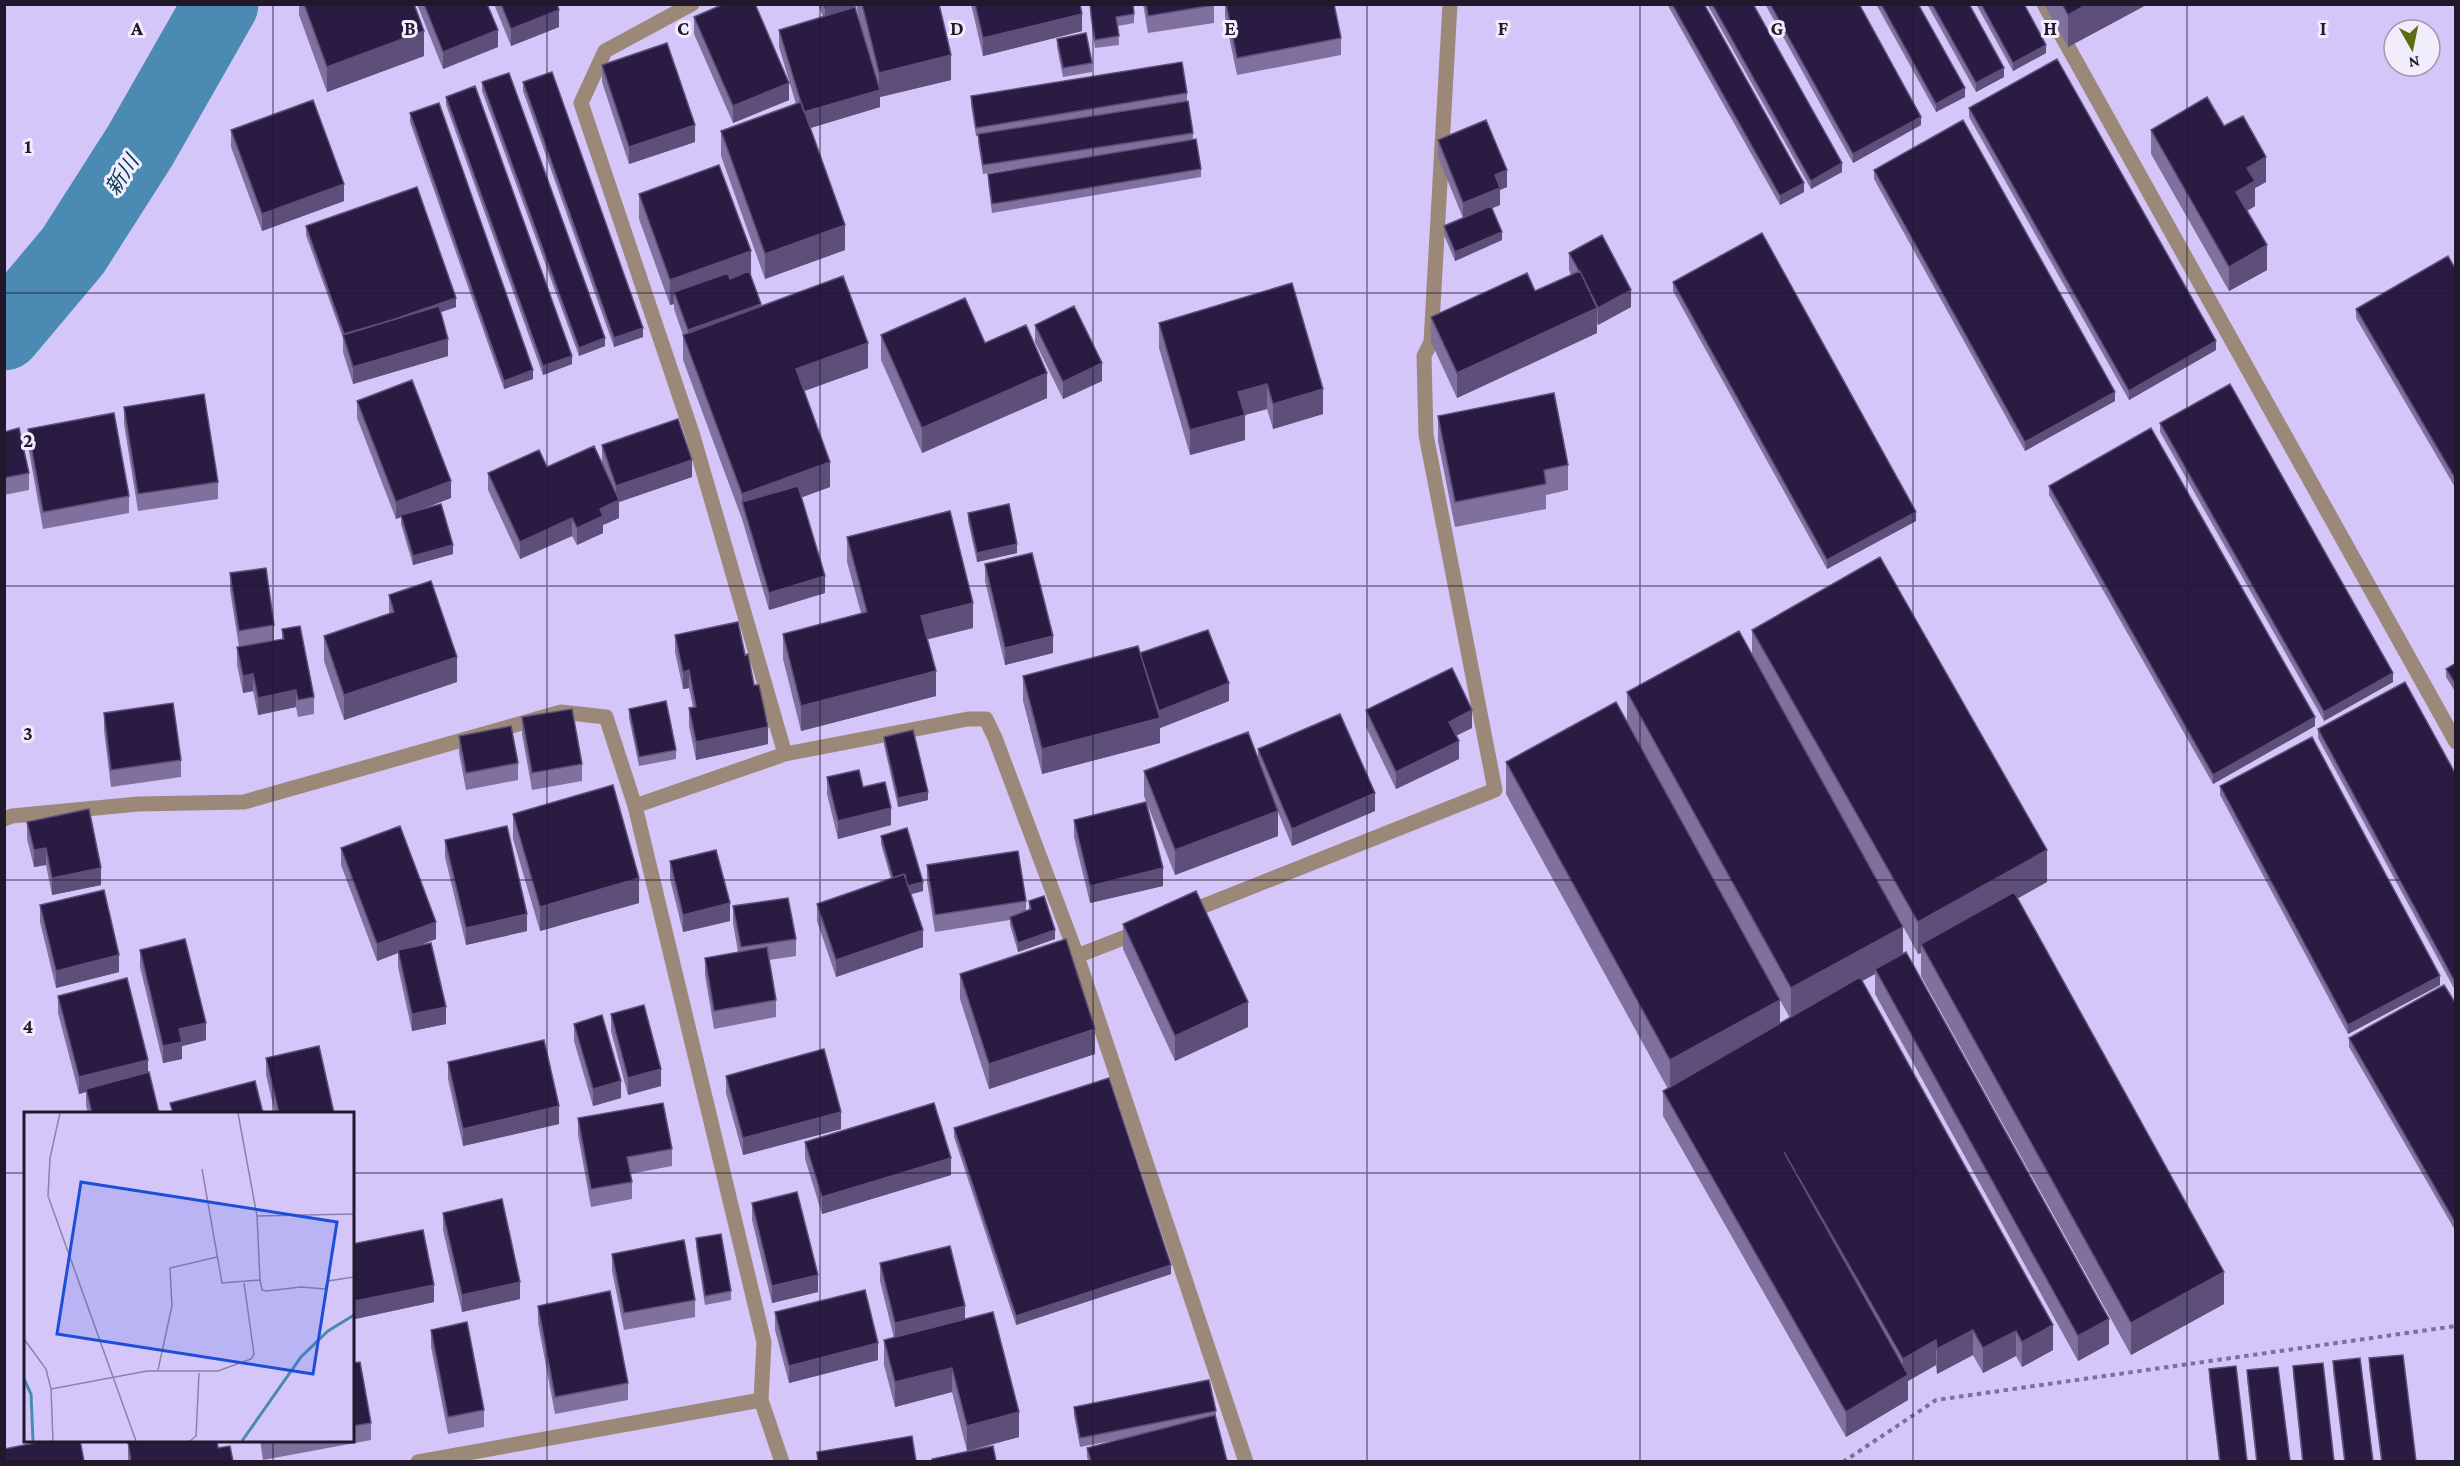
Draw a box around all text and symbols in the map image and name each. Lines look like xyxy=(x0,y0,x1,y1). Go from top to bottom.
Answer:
text: A xyxy=(130,17,144,39)
text: B xyxy=(404,17,416,39)
text: C xyxy=(677,17,689,39)
text: D xyxy=(950,17,964,39)
text: E xyxy=(1224,17,1236,39)
text: F xyxy=(1498,17,1509,39)
text: G xyxy=(1771,17,1784,39)
text: H xyxy=(2043,17,2057,39)
text: I xyxy=(2320,17,2327,39)
north arrow xyxy=(2382,18,2442,78)
text: N xyxy=(2407,53,2421,72)
text: 1 xyxy=(24,135,32,157)
water label: 新川 xyxy=(100,149,145,199)
text: 2 xyxy=(23,429,33,451)
text: 3 xyxy=(23,722,33,744)
text: 4 xyxy=(23,1015,34,1037)
inset map xyxy=(24,1112,354,1442)

